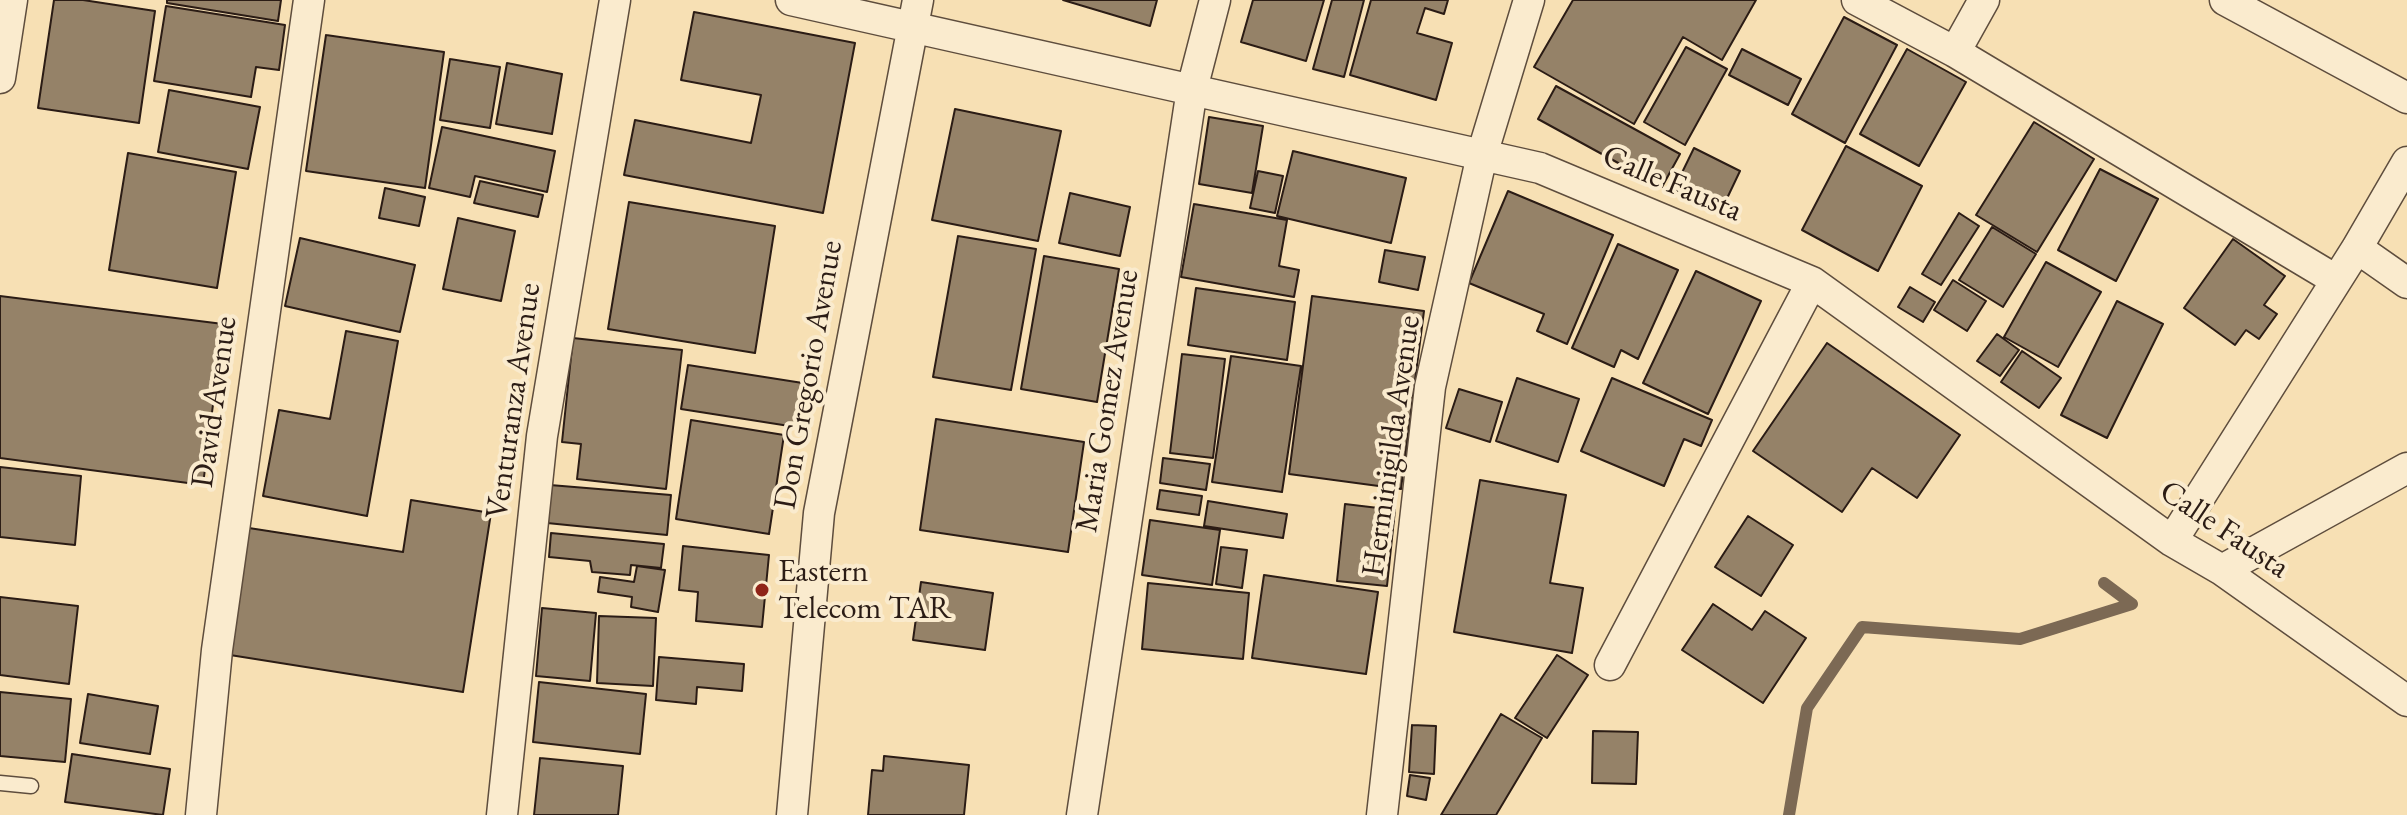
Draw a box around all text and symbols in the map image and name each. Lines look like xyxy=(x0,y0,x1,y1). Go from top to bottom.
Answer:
street label: Calle Fausta xyxy=(1596,137,1748,231)
street label: Don Gregorio Avenue xyxy=(766,238,852,512)
street label: Maria Gomez Avenue xyxy=(1068,267,1148,535)
street label: Venturanza Avenue xyxy=(478,280,550,522)
street label: Herminigilda Avenue xyxy=(1355,313,1429,579)
street label: David Avenue xyxy=(184,314,246,490)
street label: Calle Fausta xyxy=(2152,473,2296,587)
place label: Eastern Telecom TAR xyxy=(778,553,952,628)
marker: Eastern Telecom TAR xyxy=(753,581,771,599)

